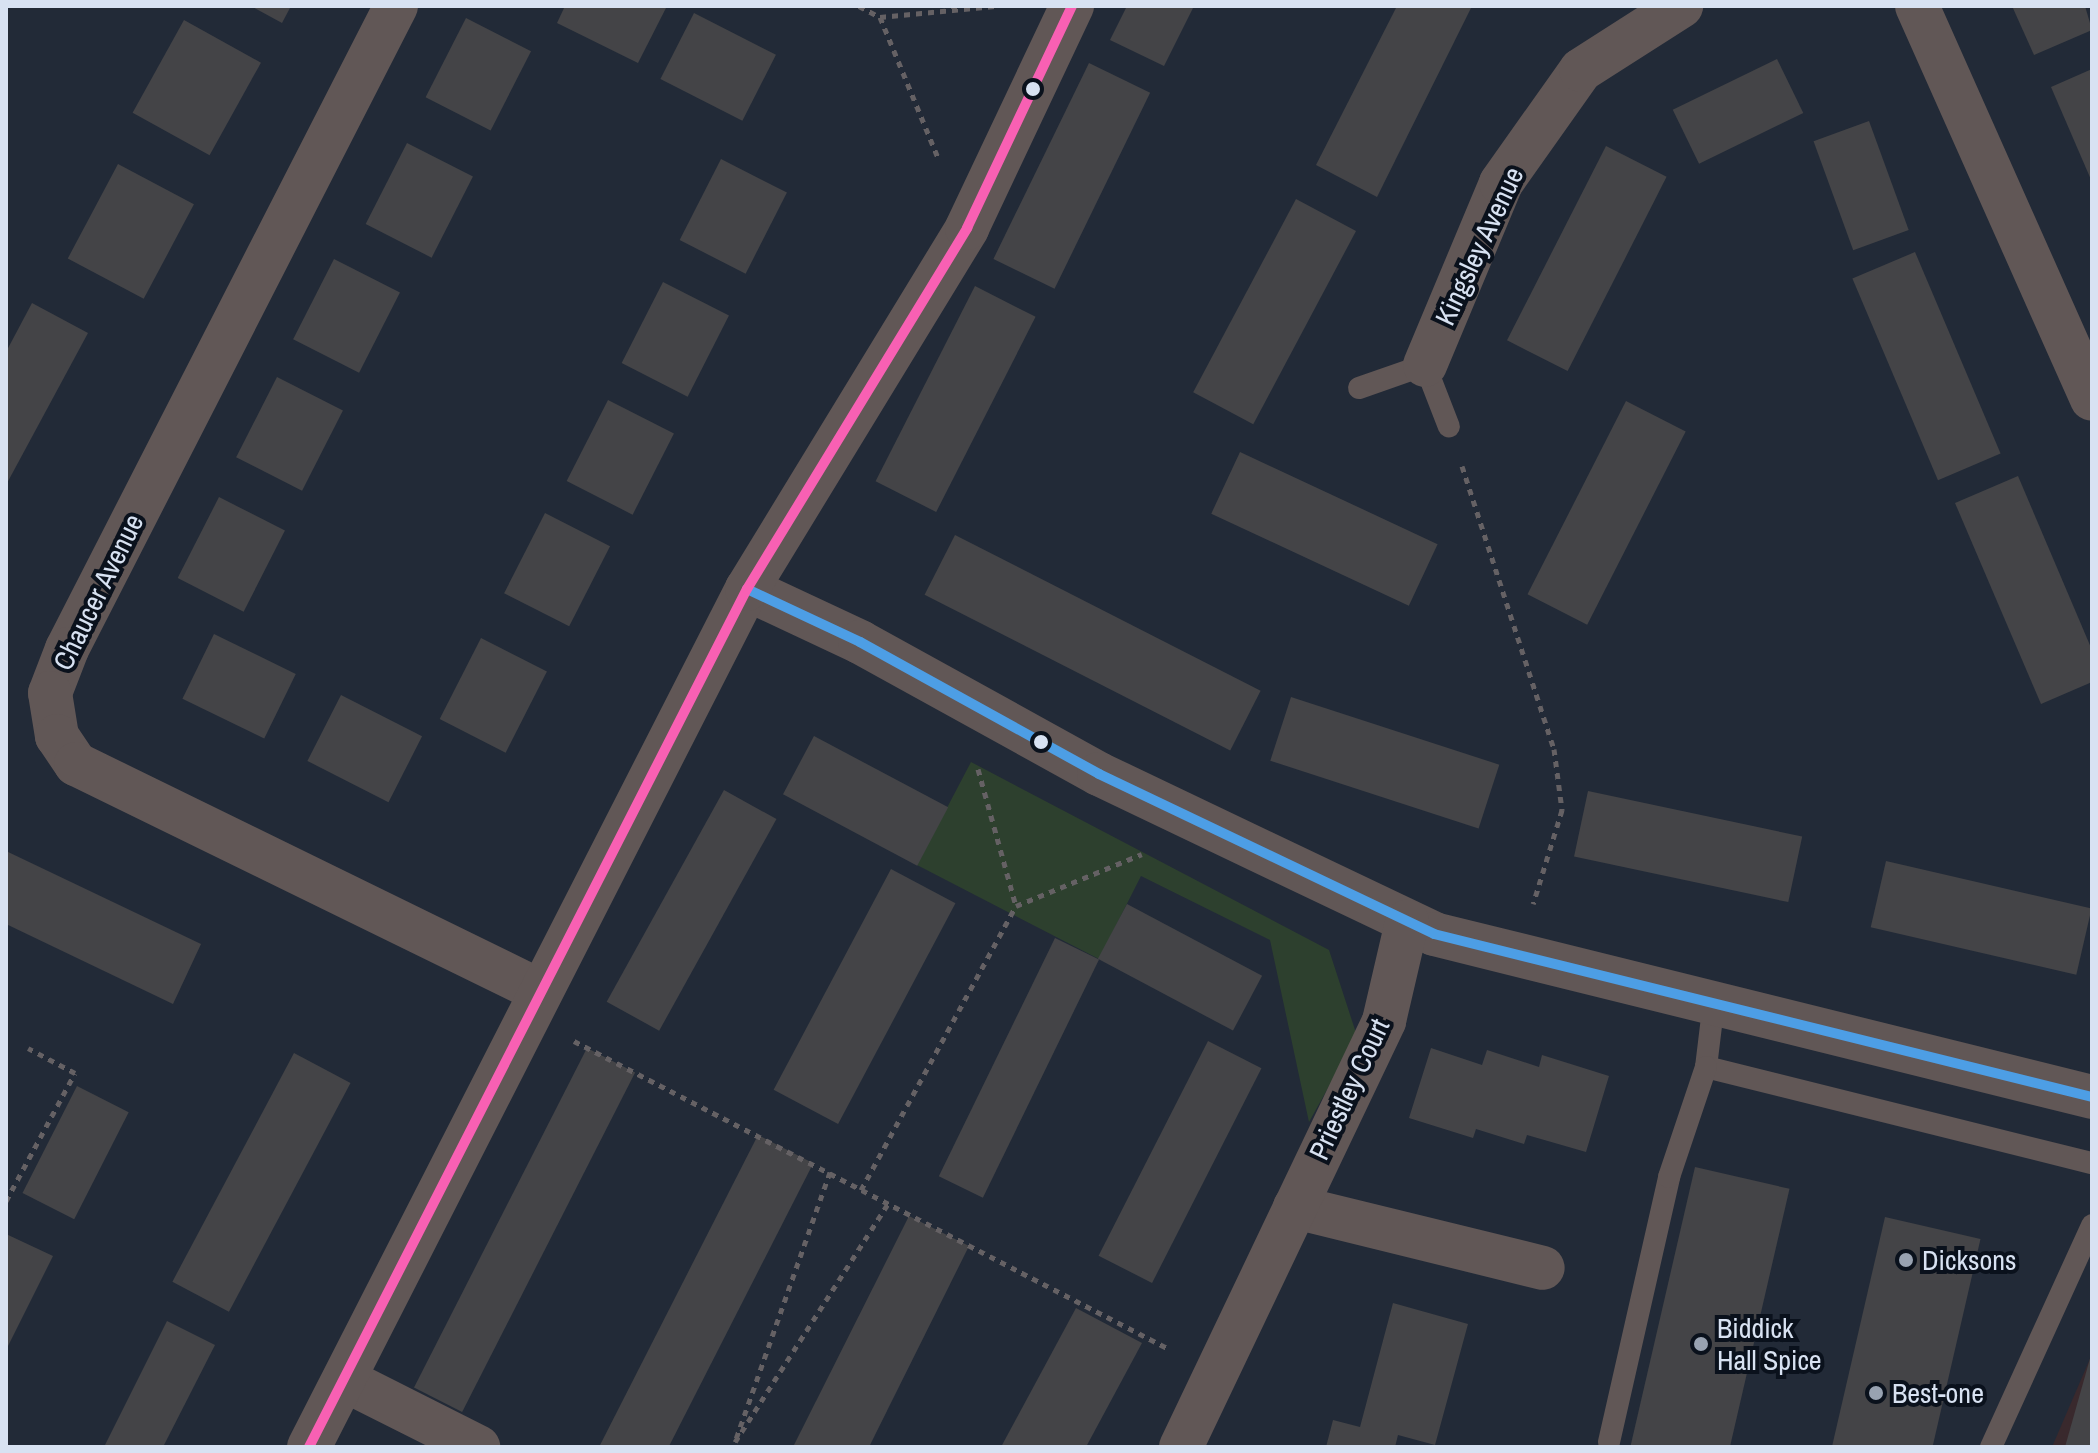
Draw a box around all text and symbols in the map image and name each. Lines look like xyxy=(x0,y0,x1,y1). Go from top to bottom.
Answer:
unlabelled marker xyxy=(1025,81,1041,97)
street label: Kingsley Avenue xyxy=(1427,161,1531,331)
street label: Chaucer Avenue xyxy=(46,508,150,676)
unlabelled marker xyxy=(1033,734,1049,750)
street label: Priestley Court xyxy=(1302,1013,1396,1165)
place label: Dicksons xyxy=(1922,1243,2016,1277)
marker: Dicksons xyxy=(1897,1251,1915,1269)
place label: Biddick Hall Spice xyxy=(1717,1311,1822,1377)
marker: Biddick Hall Spice xyxy=(1692,1335,1710,1353)
place label: Best-one xyxy=(1892,1376,1984,1410)
marker: Best-one xyxy=(1867,1384,1885,1402)

